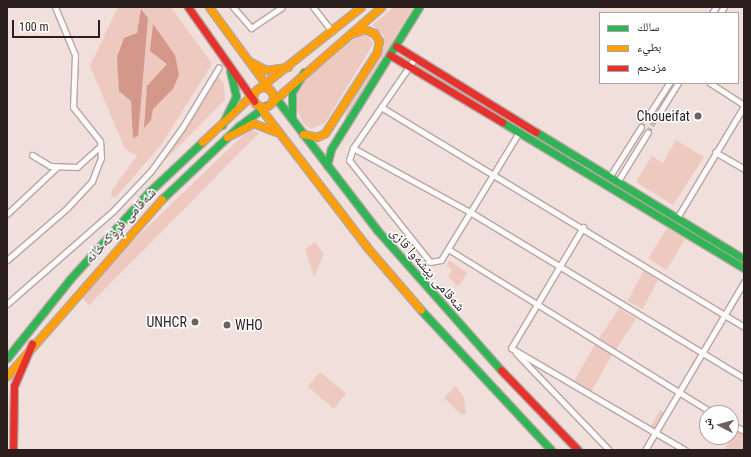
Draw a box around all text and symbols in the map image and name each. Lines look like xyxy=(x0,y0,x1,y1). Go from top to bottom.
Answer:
scale bar xyxy=(14,12,102,38)
legend xyxy=(599,12,739,84)
text: 100 m xyxy=(19,20,49,34)
text: سالك xyxy=(637,20,659,34)
text: بطيء xyxy=(637,40,661,54)
text: مزدحم xyxy=(637,60,666,74)
place label: Choueifat xyxy=(636,108,690,124)
marker: Choueifat xyxy=(693,111,703,121)
street label: شەقامی فڕۆکەخانە xyxy=(81,184,159,266)
street label: شەقامی پێشەوا قازی xyxy=(387,223,469,315)
place label: UNHCR xyxy=(146,314,187,330)
marker: UNHCR xyxy=(190,317,200,327)
place label: WHO xyxy=(235,317,263,333)
marker: WHO xyxy=(222,320,232,330)
north arrow xyxy=(699,405,739,445)
text: ش xyxy=(700,417,715,430)

